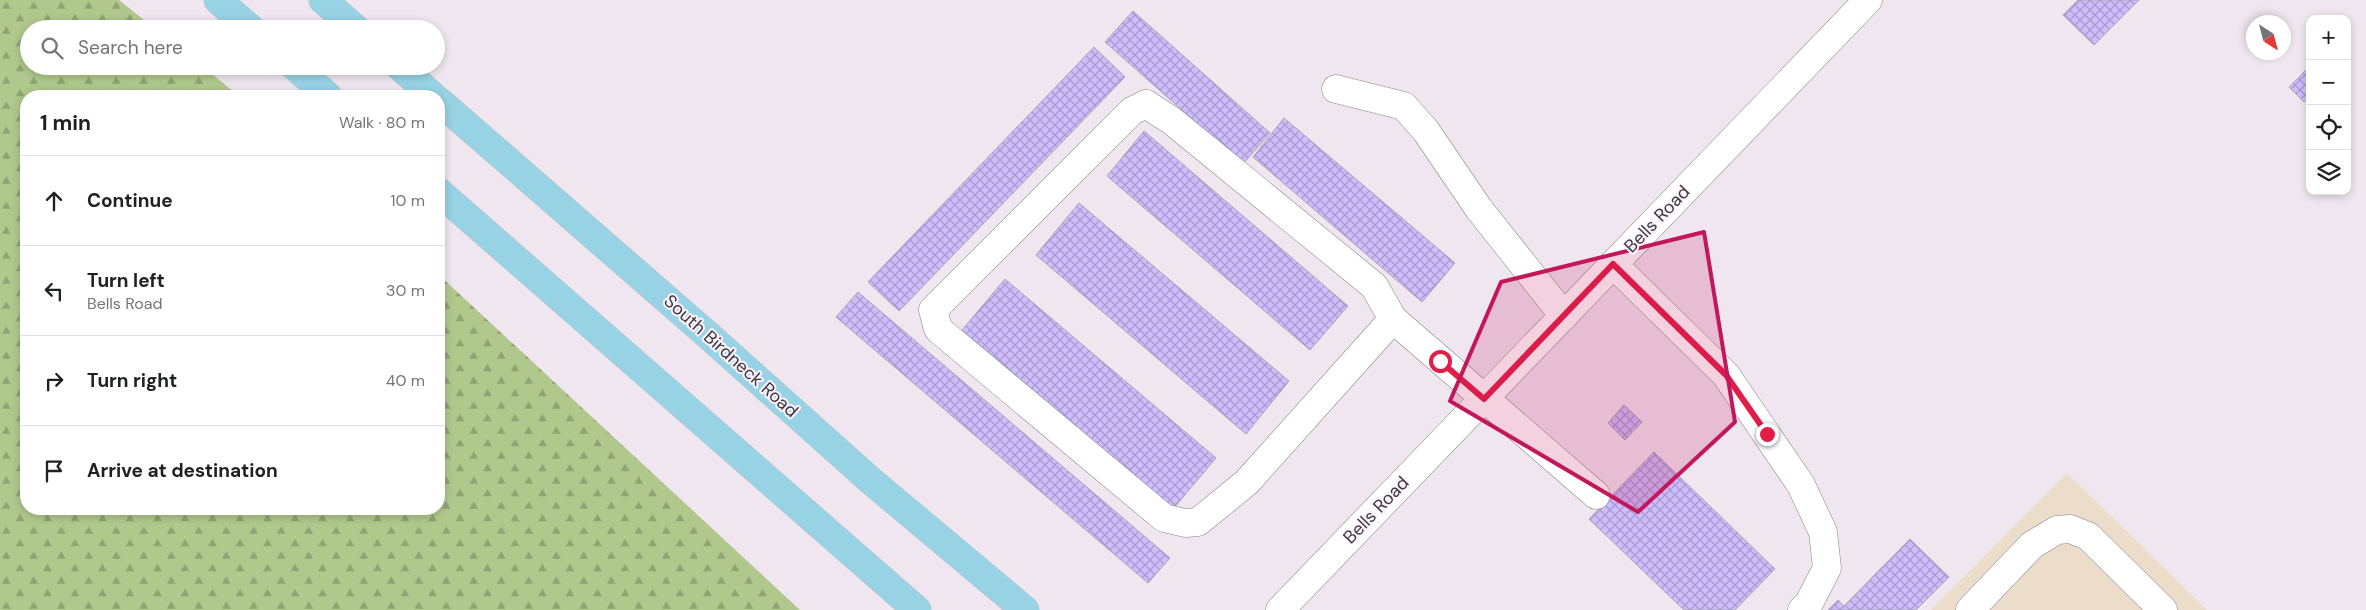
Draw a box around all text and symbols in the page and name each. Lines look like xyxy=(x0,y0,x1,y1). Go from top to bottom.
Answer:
north arrow xyxy=(2246,15,2291,60)
map controls xyxy=(2306,15,2351,195)
button: + xyxy=(2306,15,2351,60)
search box xyxy=(20,20,445,75)
icon: search xyxy=(38,34,66,62)
text: Search here xyxy=(78,35,183,60)
button: − xyxy=(2306,60,2351,105)
button: locate xyxy=(2306,105,2351,150)
text: 1 min xyxy=(40,109,91,137)
text: Walk · 80 m xyxy=(339,112,425,133)
button: layers xyxy=(2306,150,2351,195)
street label: Bells Road xyxy=(1619,180,1695,258)
icon: ahead xyxy=(40,187,68,215)
text: Continue xyxy=(87,188,173,213)
text: 10 m xyxy=(391,190,425,211)
text: Turn left xyxy=(87,268,165,293)
icon: left xyxy=(40,277,68,305)
text: 30 m xyxy=(386,280,425,301)
street label: South Birdneck Road xyxy=(659,289,803,423)
text: Bells Road xyxy=(87,293,162,314)
route start xyxy=(1429,350,1452,373)
icon: right xyxy=(40,367,68,395)
text: Turn right xyxy=(87,368,177,393)
text: 40 m xyxy=(386,370,425,391)
route end xyxy=(1756,423,1779,446)
icon: arrive xyxy=(40,457,68,485)
text: Arrive at destination xyxy=(87,458,278,483)
street label: Bells Road xyxy=(1338,471,1414,549)

